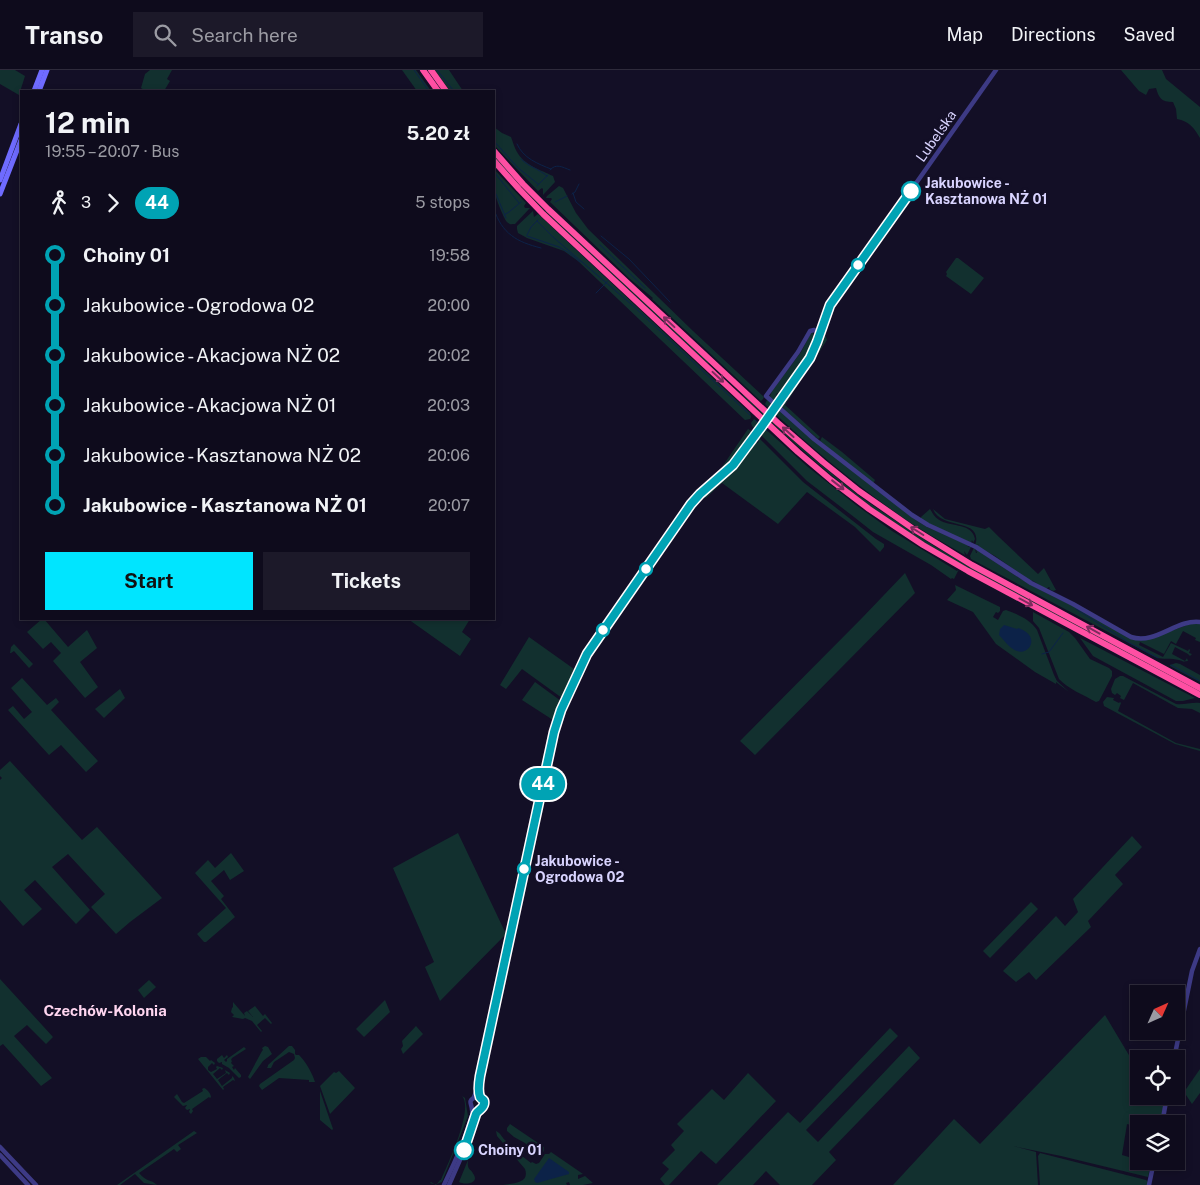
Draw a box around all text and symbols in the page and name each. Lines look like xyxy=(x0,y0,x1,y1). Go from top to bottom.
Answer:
search box xyxy=(133,12,483,57)
text: Transo xyxy=(25,21,103,49)
icon: search xyxy=(151,21,179,49)
text: Search here xyxy=(191,24,298,46)
text: Map xyxy=(946,24,983,45)
text: Directions xyxy=(1011,24,1096,45)
text: Saved xyxy=(1124,24,1175,45)
text: 12 min xyxy=(45,106,130,139)
street label: Lubelska xyxy=(912,107,960,165)
text: 5.20 zł xyxy=(407,122,470,144)
text: 19:55 – 20:07 · Bus xyxy=(45,142,179,161)
place label: Jakubowice - Kasztanowa NŻ 01 xyxy=(925,175,1047,207)
marker: Jakubowice - Kasztanowa NŻ 01 xyxy=(901,181,921,201)
icon: walk xyxy=(45,189,73,217)
icon: forward xyxy=(99,189,127,217)
text: 44 xyxy=(145,192,169,213)
text: 3 xyxy=(81,193,91,212)
text: 5 stops xyxy=(415,193,470,212)
text: Choiny 01 xyxy=(83,244,170,266)
text: 19:58 xyxy=(429,246,470,265)
unlabelled marker xyxy=(851,258,865,272)
text: Jakubowice - Ogrodowa 02 xyxy=(83,294,314,316)
text: 20:00 xyxy=(428,296,470,315)
one-way arrow xyxy=(663,316,676,327)
text: Jakubowice - Akacjowa NŻ 02 xyxy=(83,344,340,366)
text: 20:02 xyxy=(428,346,470,365)
one-way arrow xyxy=(711,371,724,383)
text: Jakubowice - Akacjowa NŻ 01 xyxy=(83,394,337,416)
text: 20:03 xyxy=(427,396,470,415)
one-way arrow xyxy=(782,426,795,438)
text: Jakubowice - Kasztanowa NŻ 02 xyxy=(83,444,361,466)
text: 20:06 xyxy=(427,446,470,465)
one-way arrow xyxy=(832,480,845,491)
text: Jakubowice - Kasztanowa NŻ 01 xyxy=(83,494,367,516)
text: 20:07 xyxy=(428,496,470,515)
one-way arrow xyxy=(910,526,924,536)
button: Start xyxy=(45,552,253,610)
button: Tickets xyxy=(263,552,470,610)
unlabelled marker xyxy=(639,562,653,576)
one-way arrow xyxy=(1018,597,1033,607)
unlabelled marker xyxy=(596,623,610,637)
one-way arrow xyxy=(1085,625,1100,635)
line badge: 44 xyxy=(520,768,566,800)
text: 44 xyxy=(531,773,555,794)
place label: Jakubowice - Ogrodowa 02 xyxy=(535,853,624,885)
marker: Jakubowice - Ogrodowa 02 xyxy=(517,862,531,876)
north arrow xyxy=(1130,985,1185,1040)
map controls xyxy=(1130,985,1185,1170)
district label: Czechów-Kolonia xyxy=(43,1002,167,1019)
button: locate xyxy=(1130,1050,1185,1105)
button: layers xyxy=(1130,1115,1185,1170)
marker: Choiny 01 xyxy=(454,1140,474,1160)
place label: Choiny 01 xyxy=(478,1142,542,1158)

